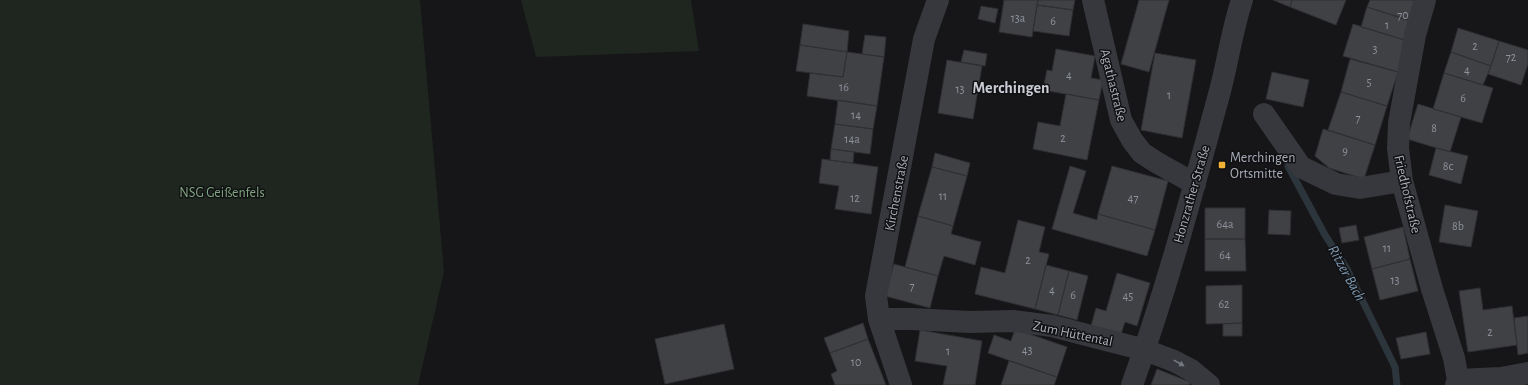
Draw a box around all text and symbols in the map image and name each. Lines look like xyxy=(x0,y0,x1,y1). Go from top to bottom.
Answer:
house number: 70 xyxy=(1397,9,1409,21)
house number: 13a xyxy=(1011,12,1026,24)
house number: 6 xyxy=(1050,15,1056,27)
house number: 1 xyxy=(1385,19,1389,31)
house number: 2 xyxy=(1472,40,1478,52)
house number: 3 xyxy=(1373,43,1378,55)
street label: Agathastraße xyxy=(1097,48,1129,123)
house number: 72 xyxy=(1506,51,1517,63)
house number: 4 xyxy=(1464,64,1470,76)
house number: 4 xyxy=(1066,69,1072,81)
house number: 5 xyxy=(1366,76,1372,88)
district label: Merchingen xyxy=(973,80,1049,96)
house number: 16 xyxy=(839,81,849,93)
house number: 13 xyxy=(955,83,965,95)
house number: 1 xyxy=(1167,89,1171,101)
house number: 6 xyxy=(1460,92,1466,104)
house number: 14 xyxy=(851,109,861,121)
house number: 7 xyxy=(1355,112,1361,124)
house number: 8 xyxy=(1431,122,1437,134)
house number: 2 xyxy=(1060,132,1066,144)
house number: 14a xyxy=(844,133,860,145)
street label: Honzrather Straße xyxy=(1171,144,1213,245)
house number: 9 xyxy=(1342,145,1348,157)
place label: Merchingen Ortsmitte xyxy=(1230,151,1296,181)
street label: Kirchenstraße xyxy=(883,154,911,232)
street label: Friedhofstraße xyxy=(1391,154,1423,235)
marker: Merchingen Ortsmitte xyxy=(1217,160,1227,170)
house number: 8c xyxy=(1443,160,1454,172)
park label: NSG Geißenfels xyxy=(179,186,265,200)
house number: 11 xyxy=(939,190,947,202)
house number: 12 xyxy=(850,192,860,204)
house number: 47 xyxy=(1128,192,1138,204)
house number: 64a xyxy=(1217,218,1234,230)
house number: 8b xyxy=(1452,220,1464,232)
house number: 11 xyxy=(1383,242,1391,254)
water label: Ritzer Bach xyxy=(1325,243,1368,304)
house number: 64 xyxy=(1219,249,1231,261)
house number: 2 xyxy=(1025,254,1031,266)
house number: 13 xyxy=(1390,274,1400,286)
house number: 7 xyxy=(909,280,915,292)
house number: 4 xyxy=(1049,284,1055,296)
house number: 6 xyxy=(1070,289,1076,301)
house number: 45 xyxy=(1123,290,1133,302)
house number: 62 xyxy=(1218,298,1230,310)
street label: Zum Hüttental xyxy=(1032,319,1114,349)
house number: 2 xyxy=(1487,326,1493,338)
house number: 43 xyxy=(1022,344,1032,356)
house number: 1 xyxy=(946,345,950,357)
house number: 10 xyxy=(851,356,861,368)
one-way arrow xyxy=(1173,360,1185,367)

